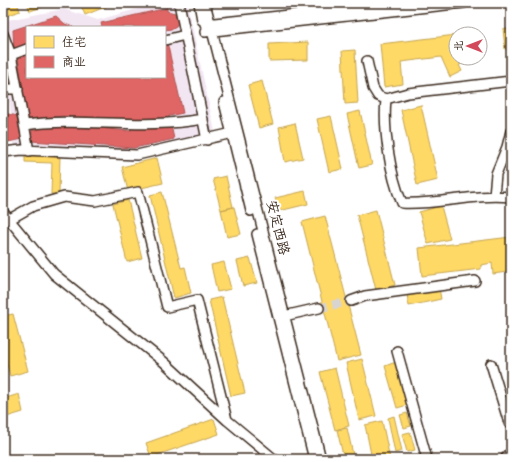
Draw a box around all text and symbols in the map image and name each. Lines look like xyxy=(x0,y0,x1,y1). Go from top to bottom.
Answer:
legend xyxy=(26,26,166,78)
north arrow xyxy=(448,26,488,66)
text: 住宅 xyxy=(62,36,86,51)
text: 北 xyxy=(454,41,466,52)
text: 商业 xyxy=(62,55,86,71)
street label: 安定西路 xyxy=(261,199,292,257)

